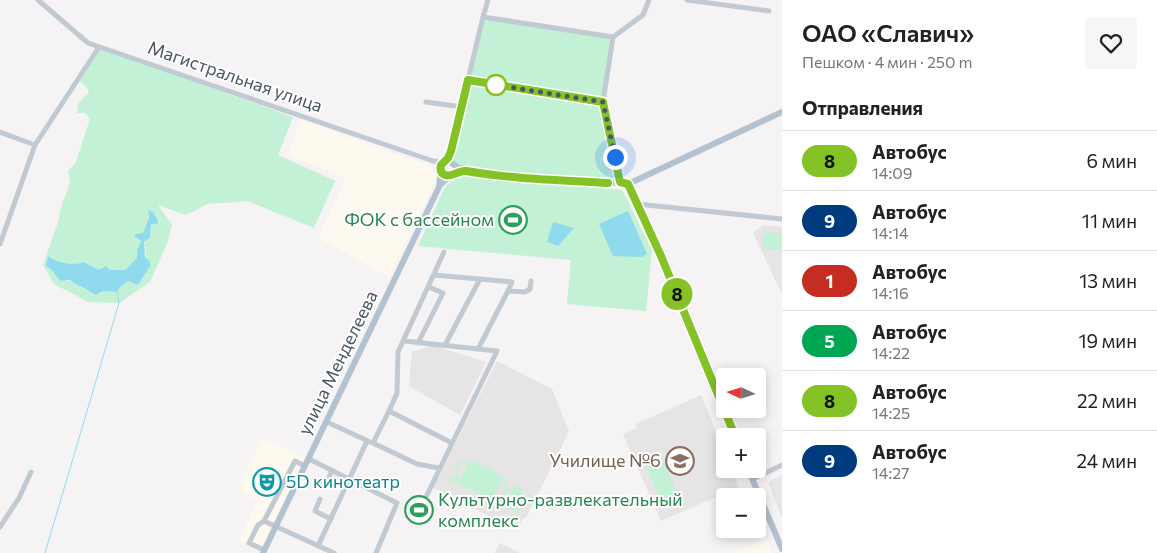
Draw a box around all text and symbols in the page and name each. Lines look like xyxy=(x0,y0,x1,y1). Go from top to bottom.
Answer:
button: heart xyxy=(1085,17,1137,69)
text: ОАО «Славич» xyxy=(802,18,974,47)
street label: Магистральная улица xyxy=(145,36,326,116)
text: Пешком · 4 мин · 250 m xyxy=(802,52,972,71)
unlabelled marker xyxy=(485,74,507,96)
text: Отправления xyxy=(802,96,923,119)
text: Автобус xyxy=(872,140,947,163)
your location xyxy=(603,145,628,170)
text: 6 мин xyxy=(1087,149,1137,172)
text: 8 xyxy=(824,150,835,172)
text: 14:09 xyxy=(872,163,912,182)
text: Автобус xyxy=(872,200,947,223)
sports icon: ФОК с бассейном xyxy=(498,205,528,235)
place label: ФОК с бассейном xyxy=(344,208,494,230)
text: 11 мин xyxy=(1082,209,1137,232)
text: 9 xyxy=(824,210,835,232)
text: 14:14 xyxy=(872,223,909,242)
text: Автобус xyxy=(872,260,947,283)
text: 13 мин xyxy=(1079,269,1137,292)
text: 1 xyxy=(825,270,834,292)
line badge: 8 xyxy=(661,278,693,310)
text: 8 xyxy=(671,283,683,305)
text: 14:16 xyxy=(872,283,909,302)
street label: улица Менделеева xyxy=(293,287,382,438)
text: Автобус xyxy=(872,320,947,343)
text: 19 мин xyxy=(1078,329,1137,352)
text: 5 xyxy=(824,330,835,352)
text: 14:22 xyxy=(872,343,910,362)
north arrow xyxy=(716,368,766,418)
map controls xyxy=(716,368,766,538)
text: Автобус xyxy=(872,380,947,403)
text: 22 мин xyxy=(1077,389,1137,412)
text: 8 xyxy=(824,390,835,412)
text: 14:25 xyxy=(872,403,910,422)
button: + xyxy=(716,428,766,478)
text: Автобус xyxy=(872,440,947,463)
school or university icon: Училище №6 xyxy=(665,446,695,476)
place label: Училище №6 xyxy=(549,449,661,471)
text: 24 мин xyxy=(1077,449,1137,472)
text: 9 xyxy=(824,450,835,472)
text: 14:27 xyxy=(872,463,910,482)
theatre icon: 5D кинотеатр xyxy=(252,467,282,497)
place label: 5D кинотеатр xyxy=(286,470,400,492)
place label: Культурно-развлекательный комплекс xyxy=(438,488,683,531)
button: − xyxy=(716,488,766,538)
sports icon: Культурно-развлекательный комплекс xyxy=(404,495,434,525)

